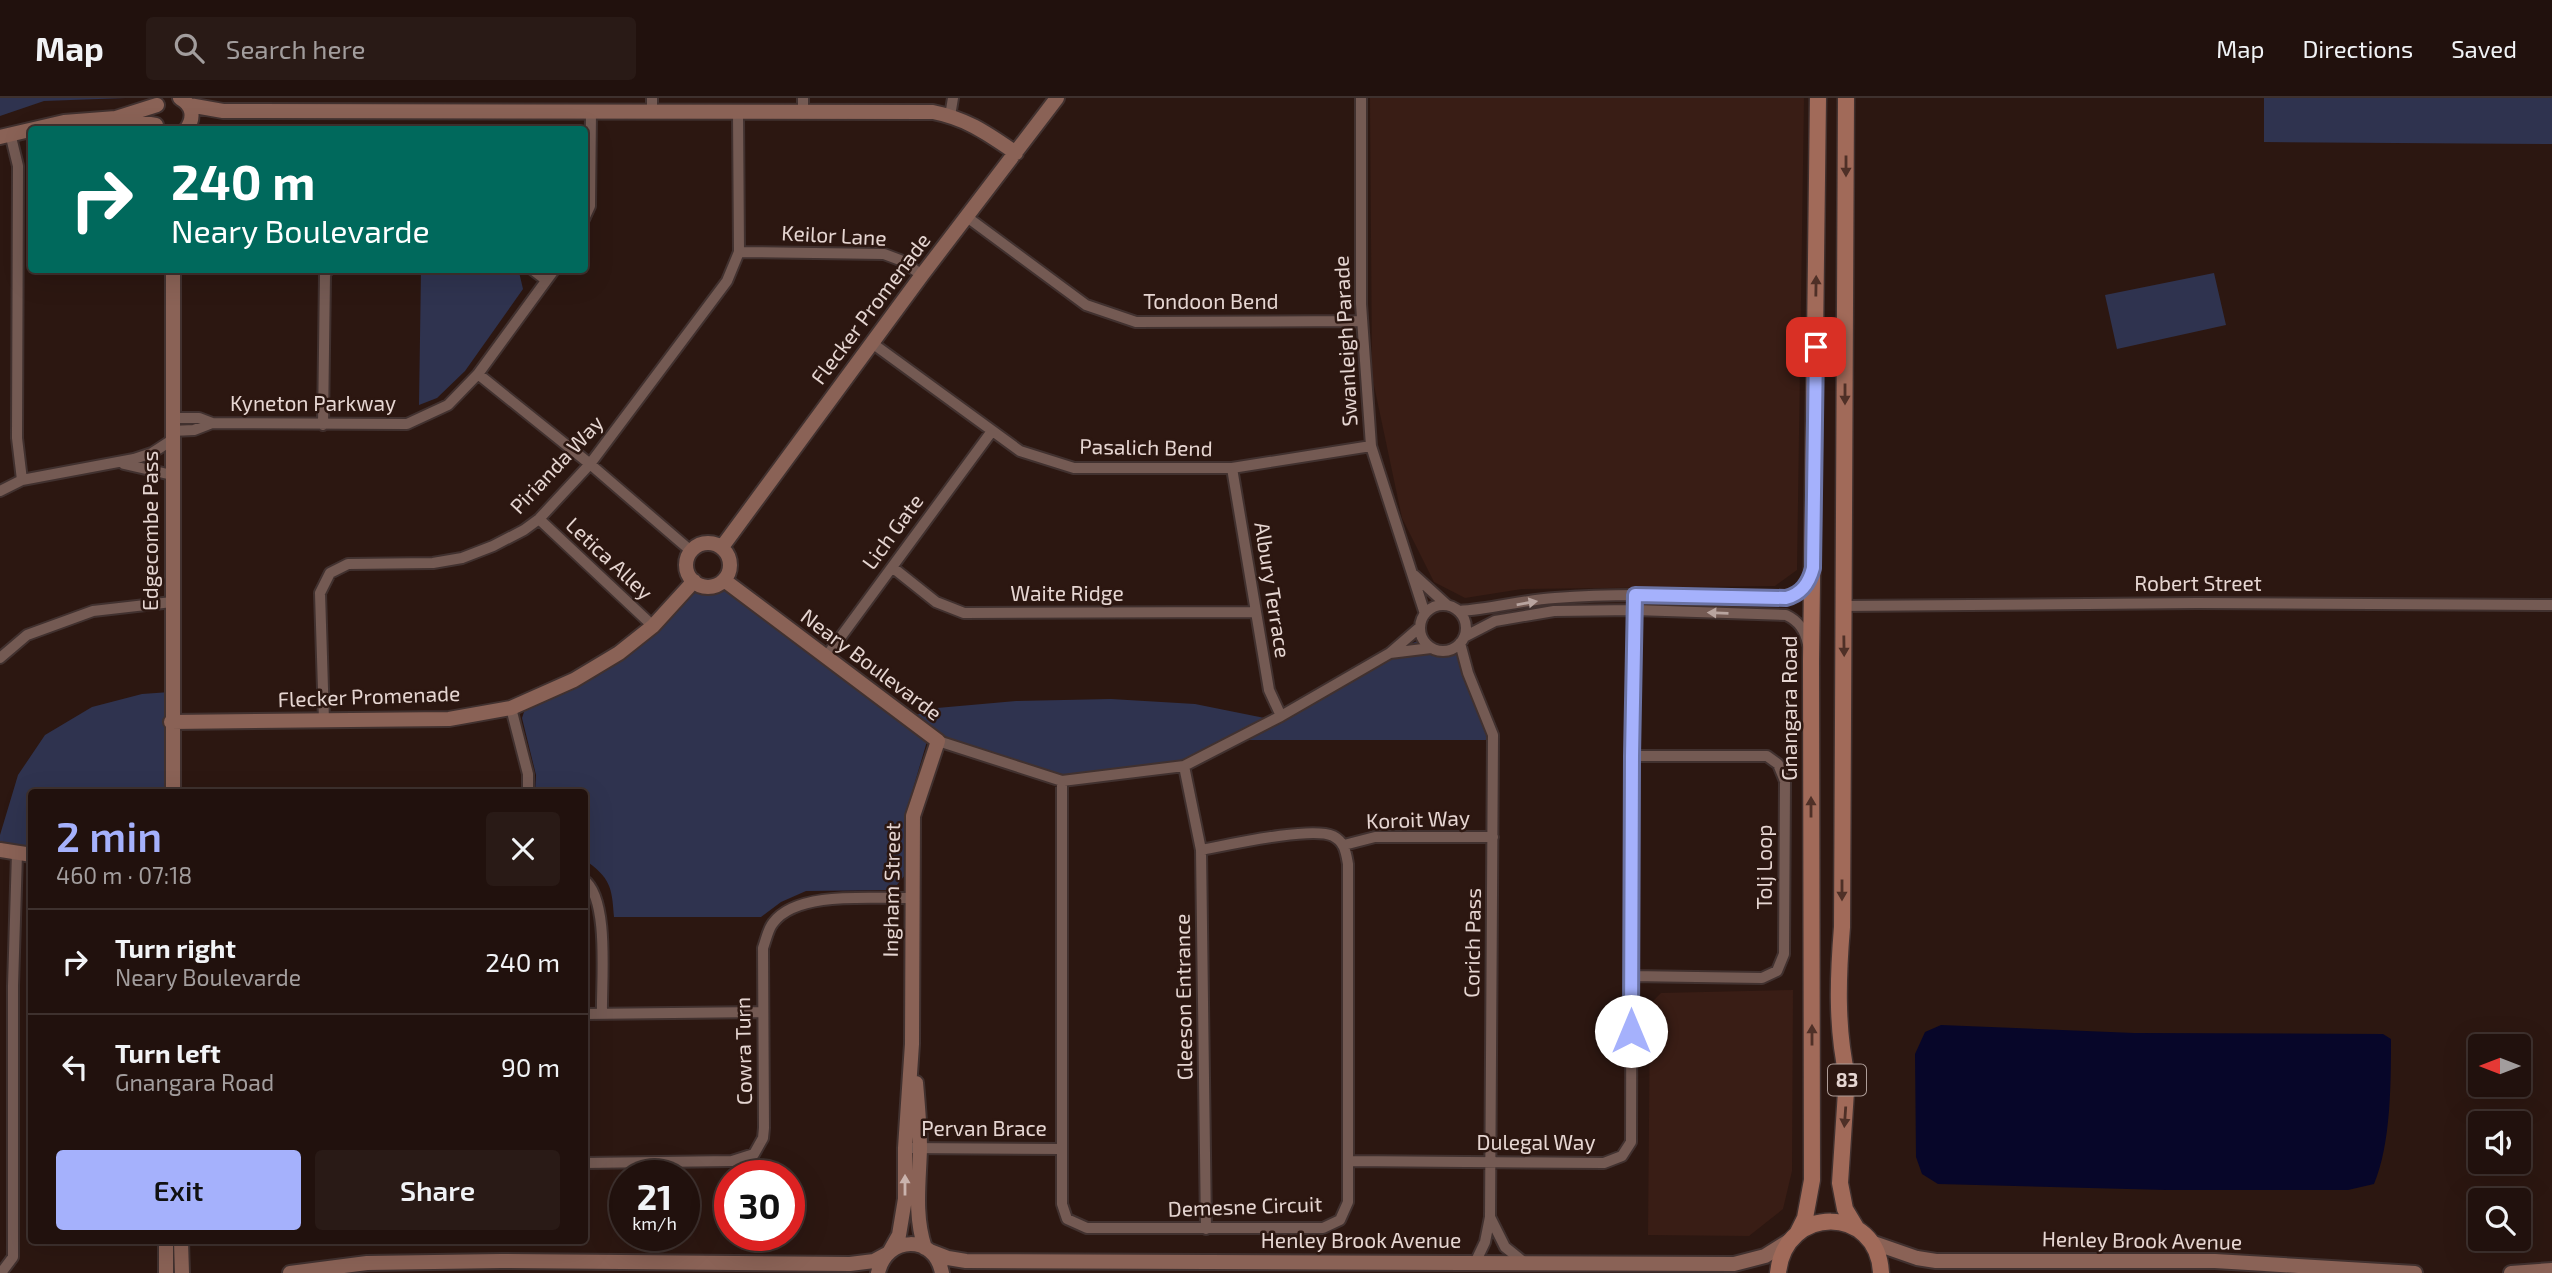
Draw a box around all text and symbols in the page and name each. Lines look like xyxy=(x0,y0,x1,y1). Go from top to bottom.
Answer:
search box xyxy=(146,17,636,80)
text: Map xyxy=(35,28,104,68)
icon: search xyxy=(170,29,208,67)
text: Search here xyxy=(226,33,365,64)
text: Map xyxy=(2216,34,2264,63)
text: Directions xyxy=(2302,34,2413,63)
text: Saved xyxy=(2451,34,2517,63)
text: 240 m xyxy=(171,151,315,210)
icon: right xyxy=(56,154,147,245)
one-way arrow xyxy=(1840,155,1852,177)
text: Neary Boulevarde xyxy=(171,211,430,249)
street label: Keilor Lane xyxy=(781,219,887,250)
street label: Flecker Promenade xyxy=(805,228,935,389)
street label: Swanleigh Parade xyxy=(1328,255,1361,427)
one-way arrow xyxy=(1810,275,1822,297)
street label: Tondoon Bend xyxy=(1143,288,1279,313)
pin xyxy=(1786,317,1846,377)
icon: arrive xyxy=(1797,328,1835,366)
one-way arrow xyxy=(1839,383,1851,405)
street label: Kyneton Parkway xyxy=(230,390,396,415)
street label: Pirianda Way xyxy=(504,410,608,518)
street label: Pasalich Bend xyxy=(1079,433,1213,460)
street label: Edgecombe Pass xyxy=(137,451,162,611)
street label: Lich Gate xyxy=(856,489,928,574)
street label: Letica Alley xyxy=(562,512,658,604)
street label: Albury Terrace xyxy=(1250,520,1297,660)
street label: Robert Street xyxy=(2134,570,2262,595)
street label: Waite Ridge xyxy=(1010,580,1124,605)
one-way arrow xyxy=(1516,597,1538,608)
street label: Neary Boulevarde xyxy=(797,603,947,725)
one-way arrow xyxy=(1706,607,1728,619)
street label: Gnangara Road xyxy=(1776,635,1801,781)
one-way arrow xyxy=(1838,635,1850,657)
street label: Flecker Promenade xyxy=(277,680,461,711)
one-way arrow xyxy=(1805,796,1817,818)
street label: Koroit Way xyxy=(1366,804,1470,833)
text: 2 min xyxy=(56,810,162,860)
button: close xyxy=(486,812,560,886)
street label: Ingham Street xyxy=(877,822,904,957)
street label: Tolj Loop xyxy=(1751,825,1777,909)
text: 460 m · 07:18 xyxy=(56,861,192,889)
one-way arrow xyxy=(1837,879,1848,901)
street label: Corich Pass xyxy=(1458,888,1485,998)
street label: Gleeson Entrance xyxy=(1169,913,1196,1081)
text: Turn right xyxy=(115,932,236,963)
icon: right xyxy=(56,943,94,981)
text: 240 m xyxy=(485,946,560,977)
text: Neary Boulevarde xyxy=(115,963,301,991)
position arrow xyxy=(1594,994,1668,1068)
street label: Cowra Turn xyxy=(729,997,756,1105)
one-way arrow xyxy=(1806,1024,1818,1046)
north arrow xyxy=(2468,1034,2530,1097)
map controls xyxy=(2468,1034,2531,1251)
text: Turn left xyxy=(115,1037,221,1068)
icon: left xyxy=(56,1048,94,1086)
text: 90 m xyxy=(501,1051,560,1082)
road number: 83 xyxy=(1828,1064,1866,1096)
text: Gnangara Road xyxy=(115,1068,274,1096)
one-way arrow xyxy=(1839,1106,1850,1128)
button: sound xyxy=(2468,1111,2531,1174)
street label: Pervan Brace xyxy=(921,1115,1047,1140)
street label: Dulegal Way xyxy=(1477,1129,1596,1154)
button: Exit xyxy=(56,1150,301,1230)
button: Share xyxy=(315,1150,560,1230)
speed limit sign: 30 xyxy=(714,1160,805,1251)
one-way arrow xyxy=(899,1174,911,1196)
text: 21 xyxy=(637,1175,672,1217)
button: search xyxy=(2468,1188,2531,1251)
street label: Demesne Circuit xyxy=(1167,1190,1323,1221)
text: km/h xyxy=(632,1212,677,1234)
street label: Henley Brook Avenue xyxy=(2042,1225,2242,1254)
street label: Henley Brook Avenue xyxy=(1261,1227,1461,1252)

